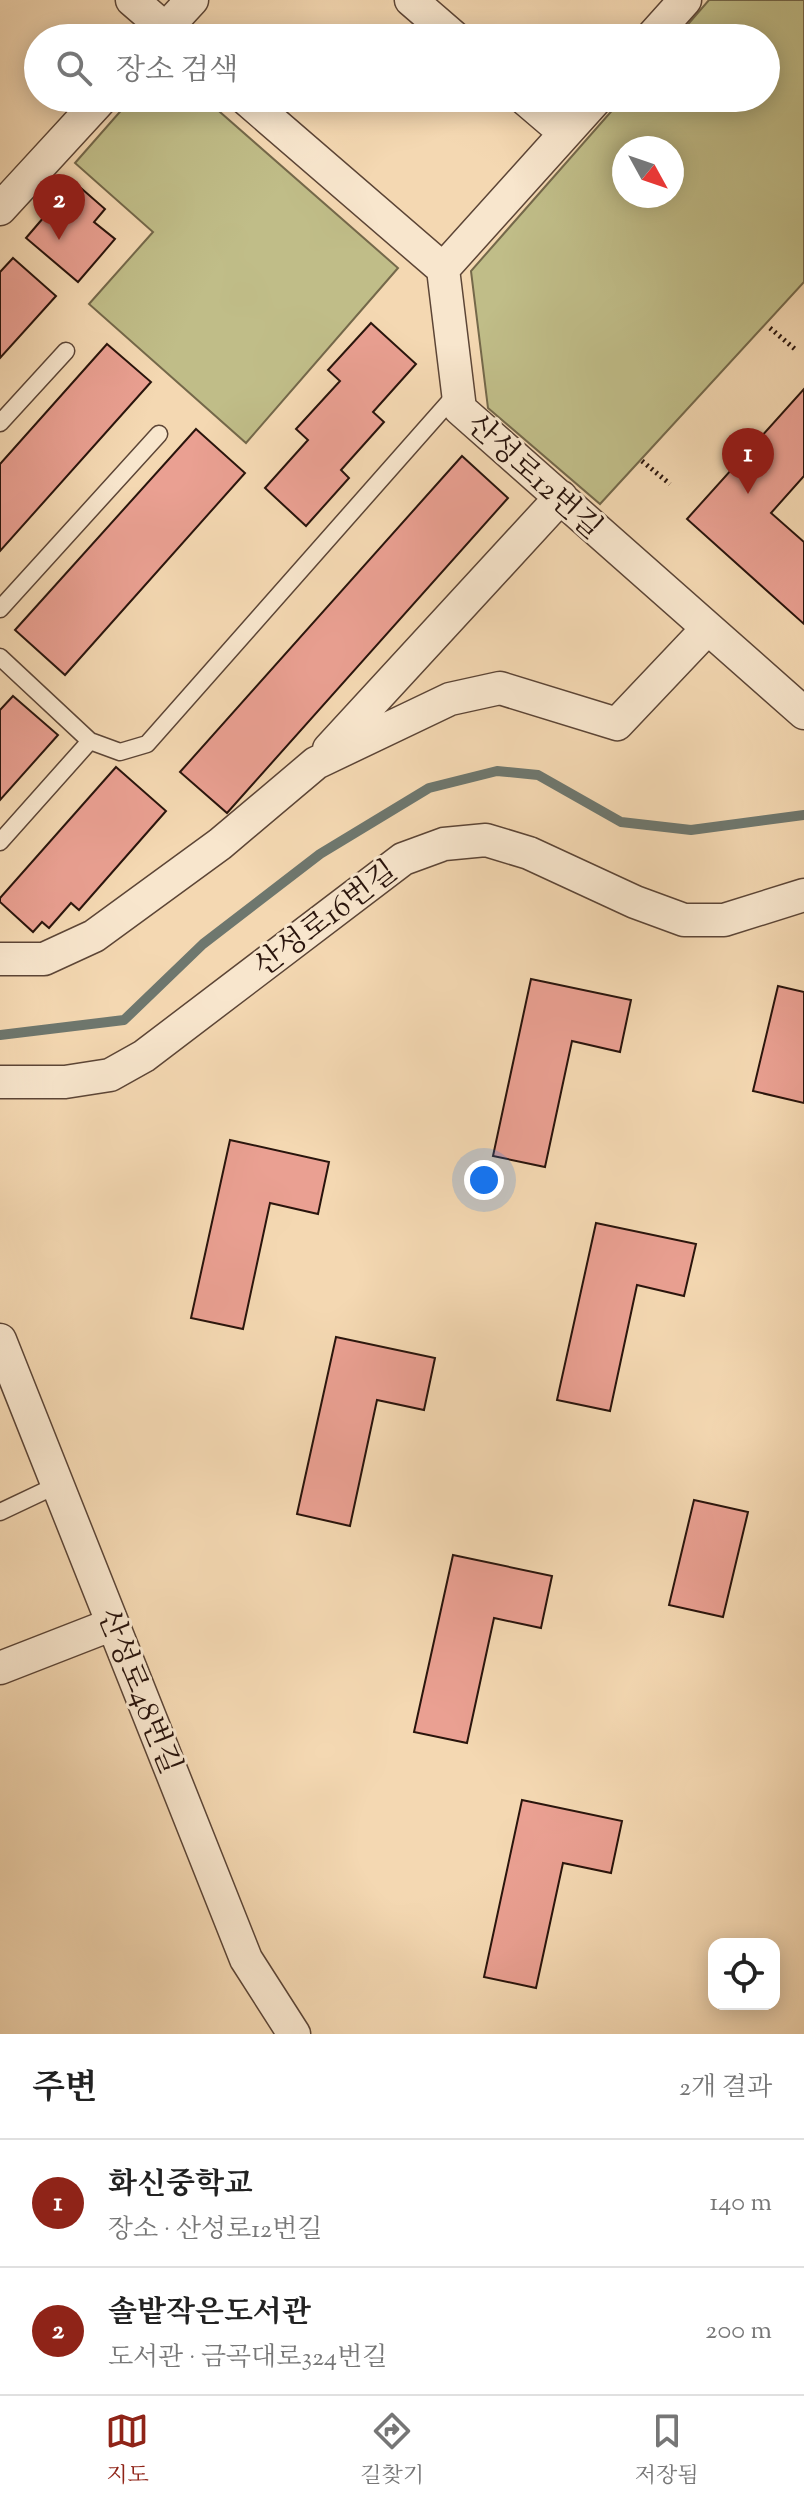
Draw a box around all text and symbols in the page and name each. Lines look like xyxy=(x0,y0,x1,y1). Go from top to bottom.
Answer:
search box xyxy=(24,24,780,112)
icon: search xyxy=(52,46,96,90)
text: 장소 검색 xyxy=(116,50,238,93)
north arrow xyxy=(612,136,684,208)
pin: 2 xyxy=(33,174,85,240)
street label: 산성로12번길 xyxy=(456,405,611,550)
pin: 1 xyxy=(722,428,774,494)
street label: 산성로16번길 xyxy=(246,852,407,988)
your location xyxy=(464,1160,504,1200)
street label: 산성로48번길 xyxy=(85,1603,190,1781)
map controls xyxy=(708,1938,780,2010)
button: locate xyxy=(708,1938,780,2010)
text: 주변 xyxy=(32,2065,98,2114)
text: 2개 결과 xyxy=(679,2070,772,2107)
text: 화신중학교 xyxy=(108,2164,253,2207)
text: 1 xyxy=(54,2185,62,2222)
text: 140 m xyxy=(709,2185,772,2222)
text: 장소 · 산성로12번길 xyxy=(108,2212,322,2249)
text: 솔밭작은도서관 xyxy=(108,2292,311,2335)
text: 2 xyxy=(52,2313,64,2350)
text: 200 m xyxy=(705,2313,772,2350)
text: 도서관 · 금곡대로324번길 xyxy=(108,2340,387,2377)
tab: 지도 xyxy=(105,2409,149,2493)
tab: 길찾기 xyxy=(360,2409,424,2493)
tab: 저장됨 xyxy=(635,2409,699,2493)

